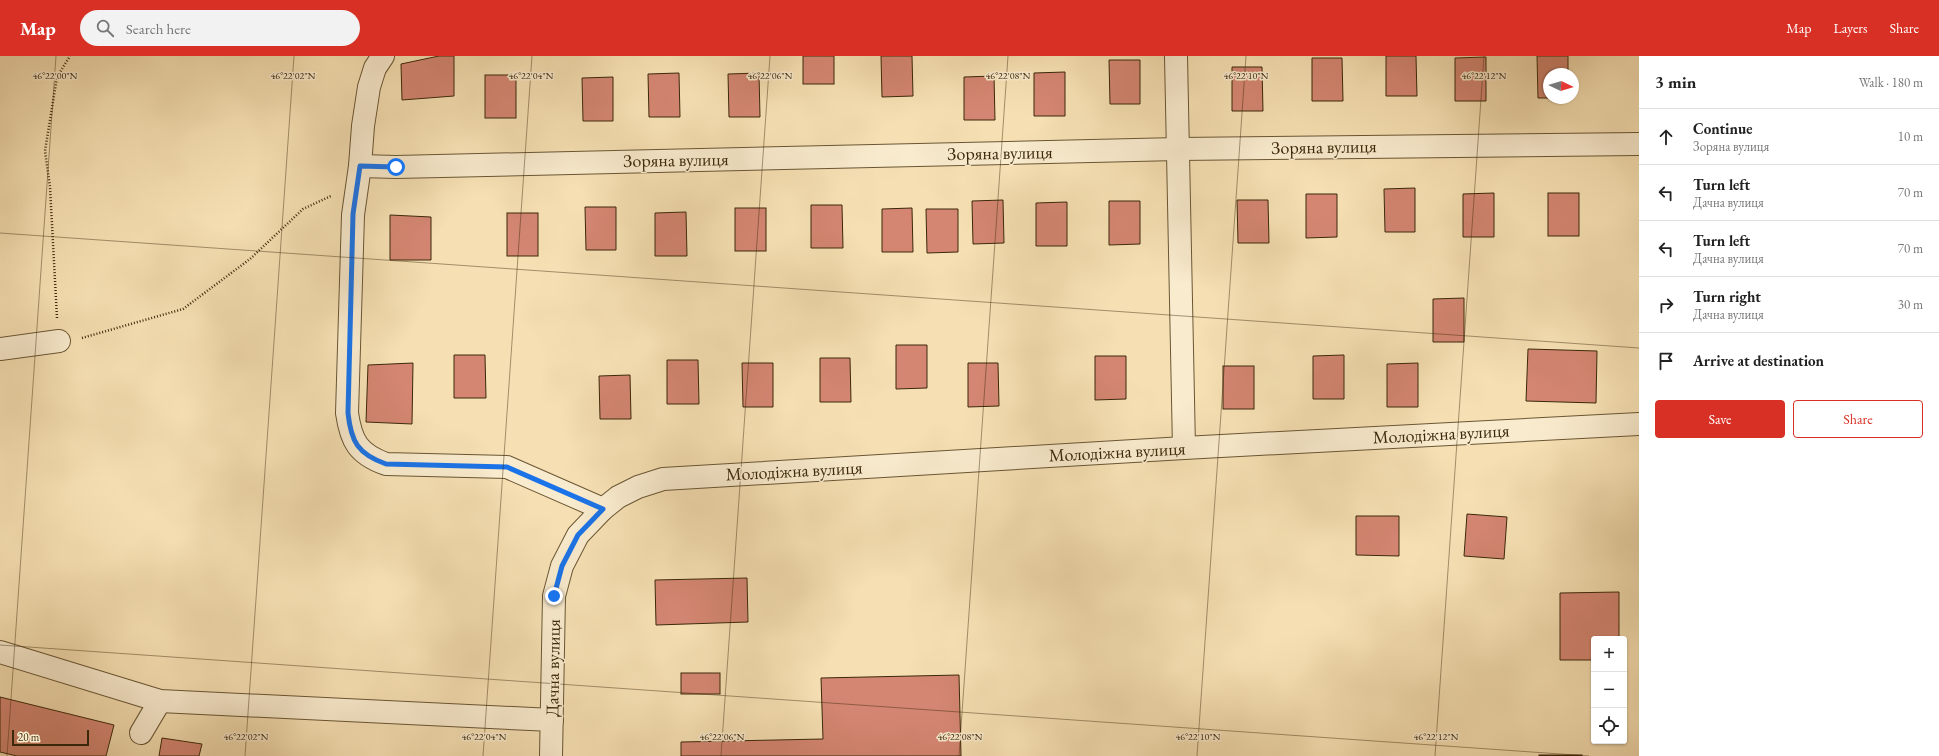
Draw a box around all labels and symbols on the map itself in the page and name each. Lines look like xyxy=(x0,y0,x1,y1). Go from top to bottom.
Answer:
north arrow xyxy=(1543,68,1579,104)
text: 46°22'00"N xyxy=(33,69,78,82)
text: 46°22'02"N xyxy=(271,69,316,82)
text: 46°22'04"N xyxy=(509,69,554,82)
text: 46°22'06"N xyxy=(748,69,793,82)
text: 46°22'08"N xyxy=(986,69,1031,82)
text: 46°22'10"N xyxy=(1224,69,1269,82)
text: 46°22'12"N xyxy=(1462,69,1507,82)
street label: Зоряна вулиця xyxy=(1271,134,1377,159)
street label: Зоряна вулиця xyxy=(947,140,1053,165)
street label: Зоряна вулиця xyxy=(623,147,729,172)
route start xyxy=(387,158,405,176)
street label: Молодіжна вулиця xyxy=(1372,418,1510,449)
street label: Молодіжна вулиця xyxy=(1048,436,1186,467)
street label: Молодіжна вулиця xyxy=(725,455,863,486)
route end xyxy=(545,587,563,605)
street label: Дачна вулиця xyxy=(540,619,565,717)
scale bar xyxy=(12,728,89,747)
text: 46°22'02"N xyxy=(224,730,269,743)
text: 46°22'04"N xyxy=(462,730,507,743)
text: 46°22'06"N xyxy=(700,730,745,743)
text: 46°22'08"N xyxy=(938,730,983,743)
text: 46°22'10"N xyxy=(1176,730,1221,743)
text: 46°22'12"N xyxy=(1414,730,1459,743)

